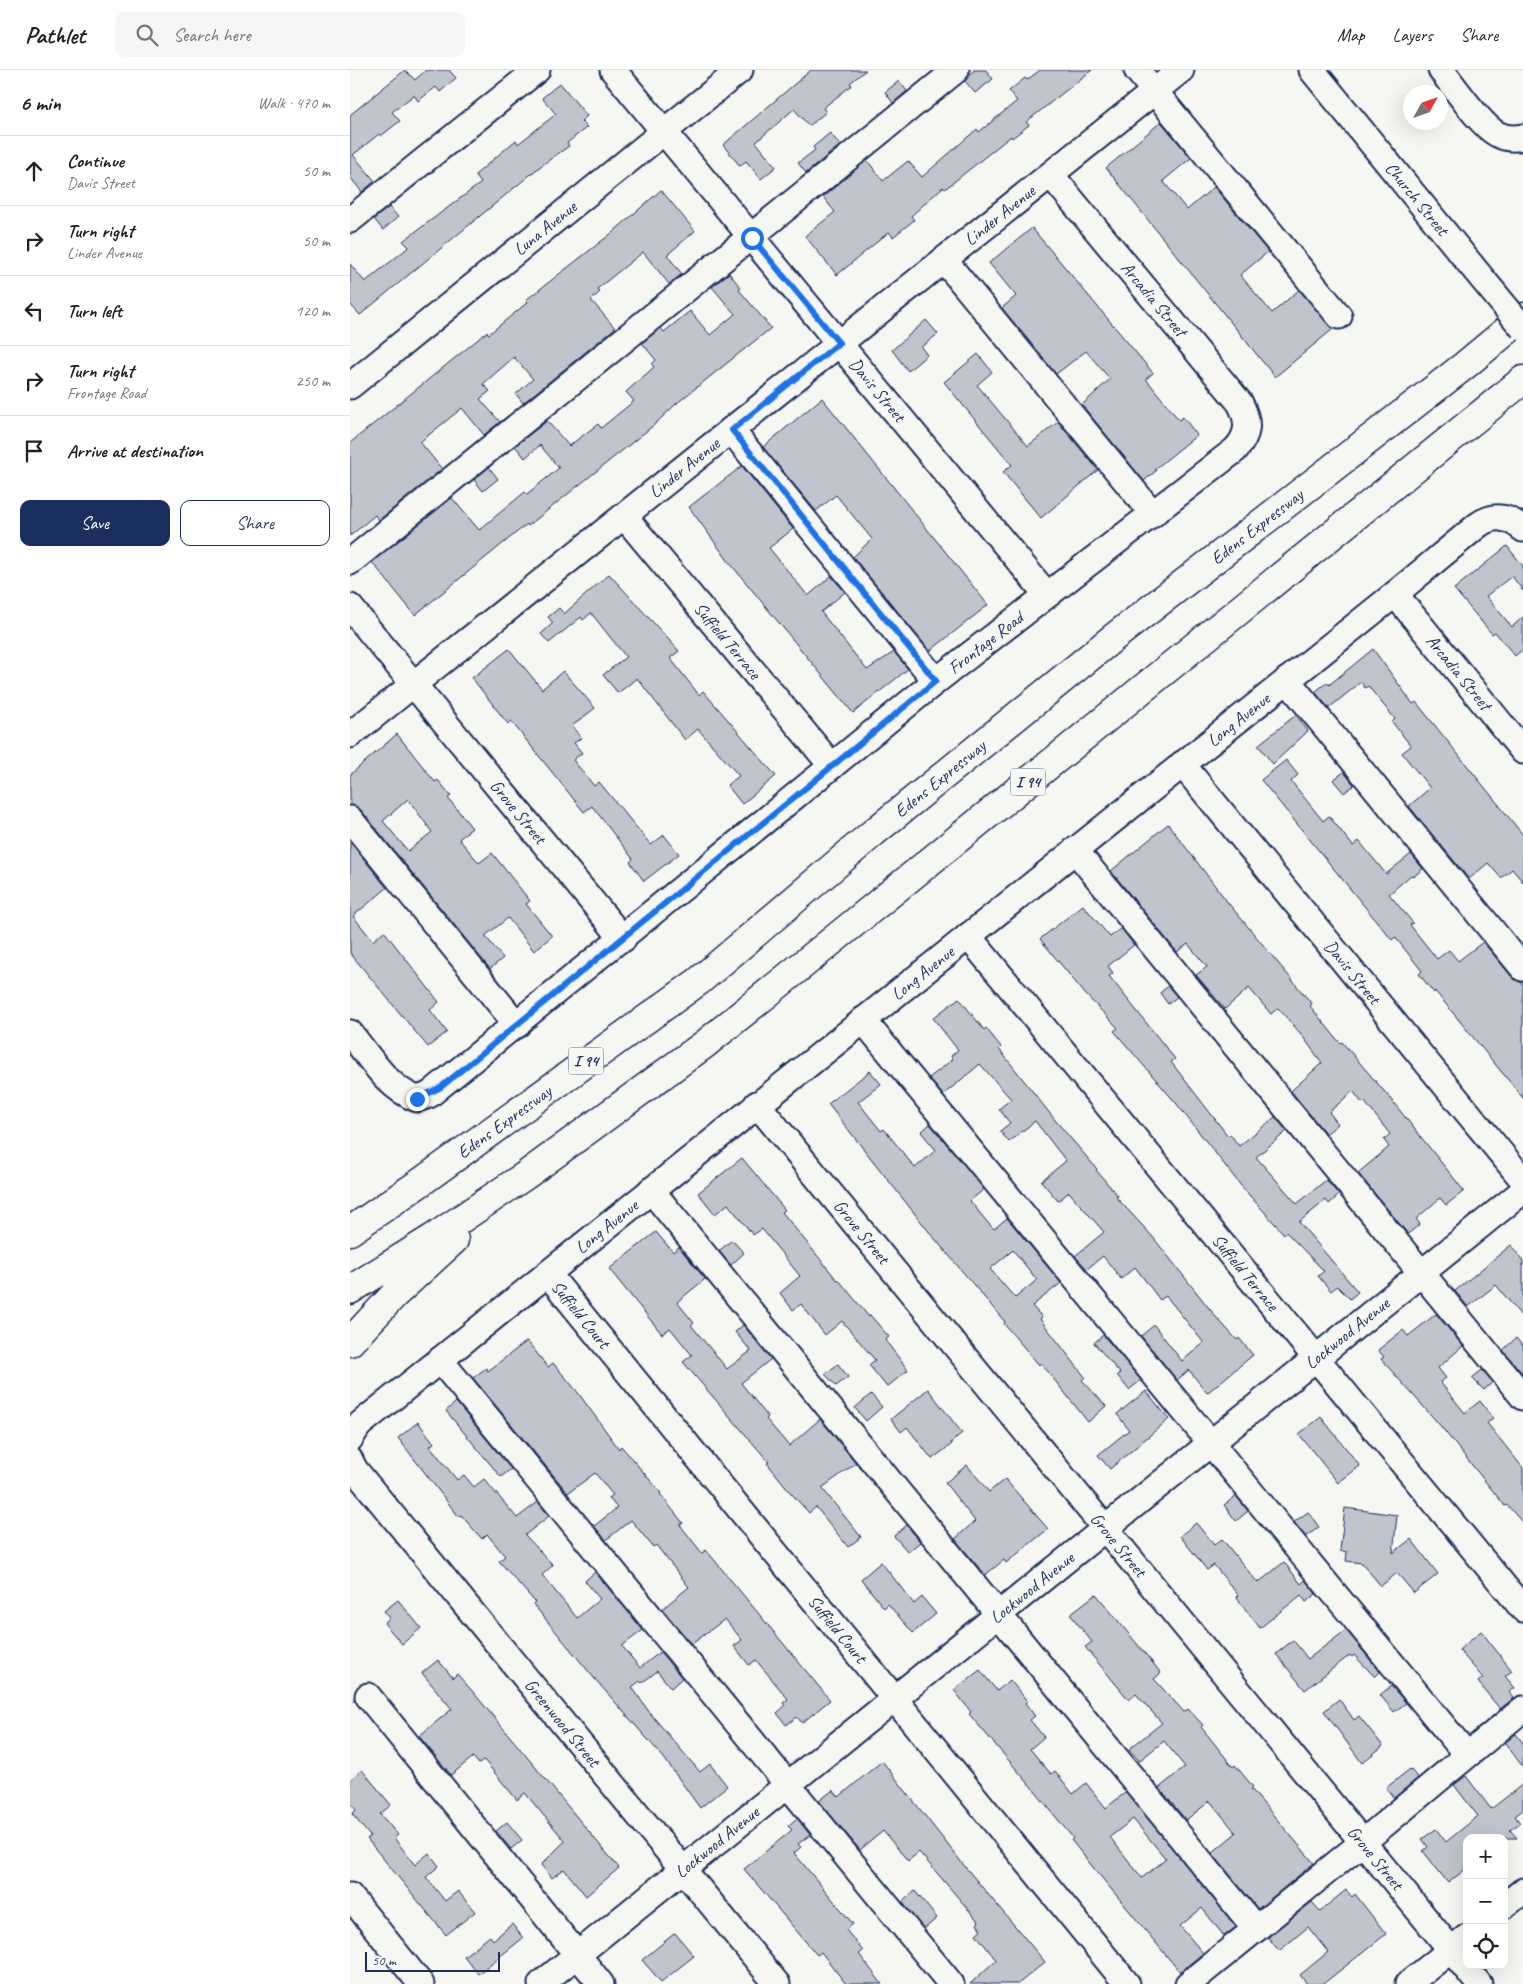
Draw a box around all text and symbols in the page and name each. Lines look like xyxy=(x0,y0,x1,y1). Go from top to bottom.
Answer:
search box xyxy=(115,12,465,57)
text: Pathlet xyxy=(25,20,85,50)
icon: search xyxy=(133,21,161,49)
text: Search here xyxy=(173,23,251,47)
text: Map xyxy=(1337,24,1365,46)
text: Layers xyxy=(1393,24,1432,46)
text: Share xyxy=(1460,24,1498,46)
north arrow xyxy=(1403,85,1448,130)
text: 6 min xyxy=(20,90,61,116)
text: Walk · 470 m xyxy=(258,93,330,113)
text: Continue xyxy=(67,149,124,173)
icon: ahead xyxy=(20,157,48,185)
street label: Church Street xyxy=(1380,157,1455,241)
text: 50 m xyxy=(303,161,330,181)
text: Davis Street xyxy=(67,173,135,193)
street label: Linder Avenue xyxy=(960,179,1040,250)
street label: Luna Avenue xyxy=(509,195,582,260)
text: Turn right xyxy=(67,219,134,243)
icon: right xyxy=(20,227,48,255)
route start xyxy=(741,227,764,250)
text: 50 m xyxy=(303,231,330,251)
text: Linder Avenue xyxy=(67,243,142,263)
street label: Arcadia Street xyxy=(1116,257,1194,343)
icon: left xyxy=(20,297,48,325)
text: Turn left xyxy=(67,299,122,323)
text: 120 m xyxy=(296,301,330,321)
street label: Davis Street xyxy=(845,353,912,428)
text: Turn right xyxy=(67,359,134,383)
icon: right xyxy=(20,367,48,395)
text: 250 m xyxy=(296,371,330,391)
text: Frontage Road xyxy=(67,383,146,403)
street label: Linder Avenue xyxy=(644,432,725,503)
icon: arrive xyxy=(20,437,48,465)
text: Arrive at destination xyxy=(67,439,203,463)
street label: Edens Expressway xyxy=(1206,483,1309,569)
button: Save xyxy=(20,500,170,546)
button: Share xyxy=(180,500,330,546)
street label: Suffield Terrace xyxy=(689,598,767,684)
street label: Frontage Road xyxy=(944,605,1030,679)
street label: Arcadia Street xyxy=(1422,630,1498,717)
street label: Long Avenue xyxy=(1203,687,1275,751)
street label: Edens Expressway xyxy=(890,734,991,822)
road number: I 94 xyxy=(1010,769,1046,796)
street label: Grove Street xyxy=(485,775,552,850)
street label: Davis Street xyxy=(1320,935,1387,1010)
street label: Long Avenue xyxy=(887,940,959,1005)
road number: I 94 xyxy=(568,1048,604,1074)
street label: Edens Expressway xyxy=(453,1079,557,1163)
route end xyxy=(406,1088,429,1111)
street label: Long Avenue xyxy=(571,1194,643,1258)
street label: Grove Street xyxy=(829,1195,896,1270)
street label: Suffield Terrace xyxy=(1207,1229,1284,1316)
street label: Suffield Court xyxy=(547,1276,616,1354)
street label: Lockwood Avenue xyxy=(1300,1292,1394,1374)
street label: Grove Street xyxy=(1086,1508,1153,1583)
street label: Lockwood Avenue xyxy=(985,1546,1079,1628)
street label: Suffield Court xyxy=(803,1591,873,1669)
street label: Greenwood Street xyxy=(520,1674,606,1773)
street label: Lockwood Avenue xyxy=(670,1801,764,1883)
street label: Grove Street xyxy=(1343,1821,1410,1896)
map controls xyxy=(1463,1834,1508,1969)
button: + xyxy=(1463,1834,1508,1879)
button: − xyxy=(1463,1879,1508,1924)
button: locate xyxy=(1463,1924,1508,1969)
scale bar xyxy=(365,1949,500,1972)
text: 50 m xyxy=(372,1952,396,1969)

